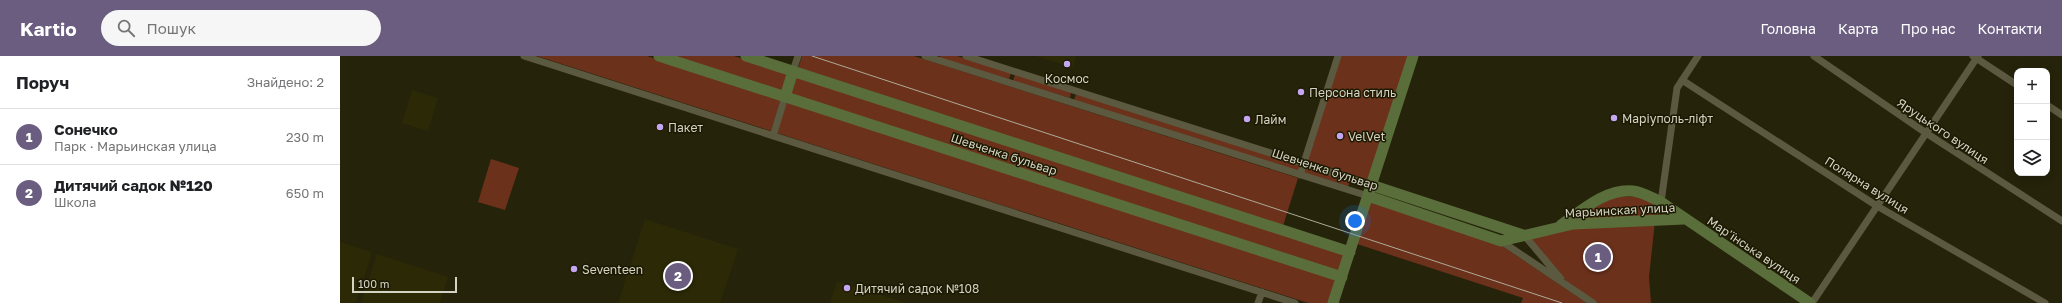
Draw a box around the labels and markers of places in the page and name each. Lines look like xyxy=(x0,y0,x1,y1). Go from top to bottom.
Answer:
marker: Космос xyxy=(1062,59,1072,69)
place label: Космос xyxy=(1045,71,1090,86)
place label: Персона стиль xyxy=(1309,85,1396,100)
marker: Персона стиль xyxy=(1296,87,1306,97)
place label: Маріуполь-ліфт xyxy=(1622,111,1713,126)
place label: Лайм xyxy=(1255,112,1286,127)
marker: Маріуполь-ліфт xyxy=(1609,113,1619,123)
marker: Лайм xyxy=(1242,114,1252,124)
place label: Пакет xyxy=(668,120,703,135)
marker: Пакет xyxy=(655,122,665,132)
place label: VelVet xyxy=(1348,129,1385,144)
marker: VelVet xyxy=(1335,131,1345,141)
pin: 1 xyxy=(1585,242,1611,272)
pin: 2 xyxy=(665,261,691,291)
place label: Seventeen xyxy=(582,262,643,277)
marker: Seventeen xyxy=(569,264,579,274)
place label: Дитячий садок №108 xyxy=(855,281,979,296)
marker: Дитячий садок №108 xyxy=(842,283,852,293)

